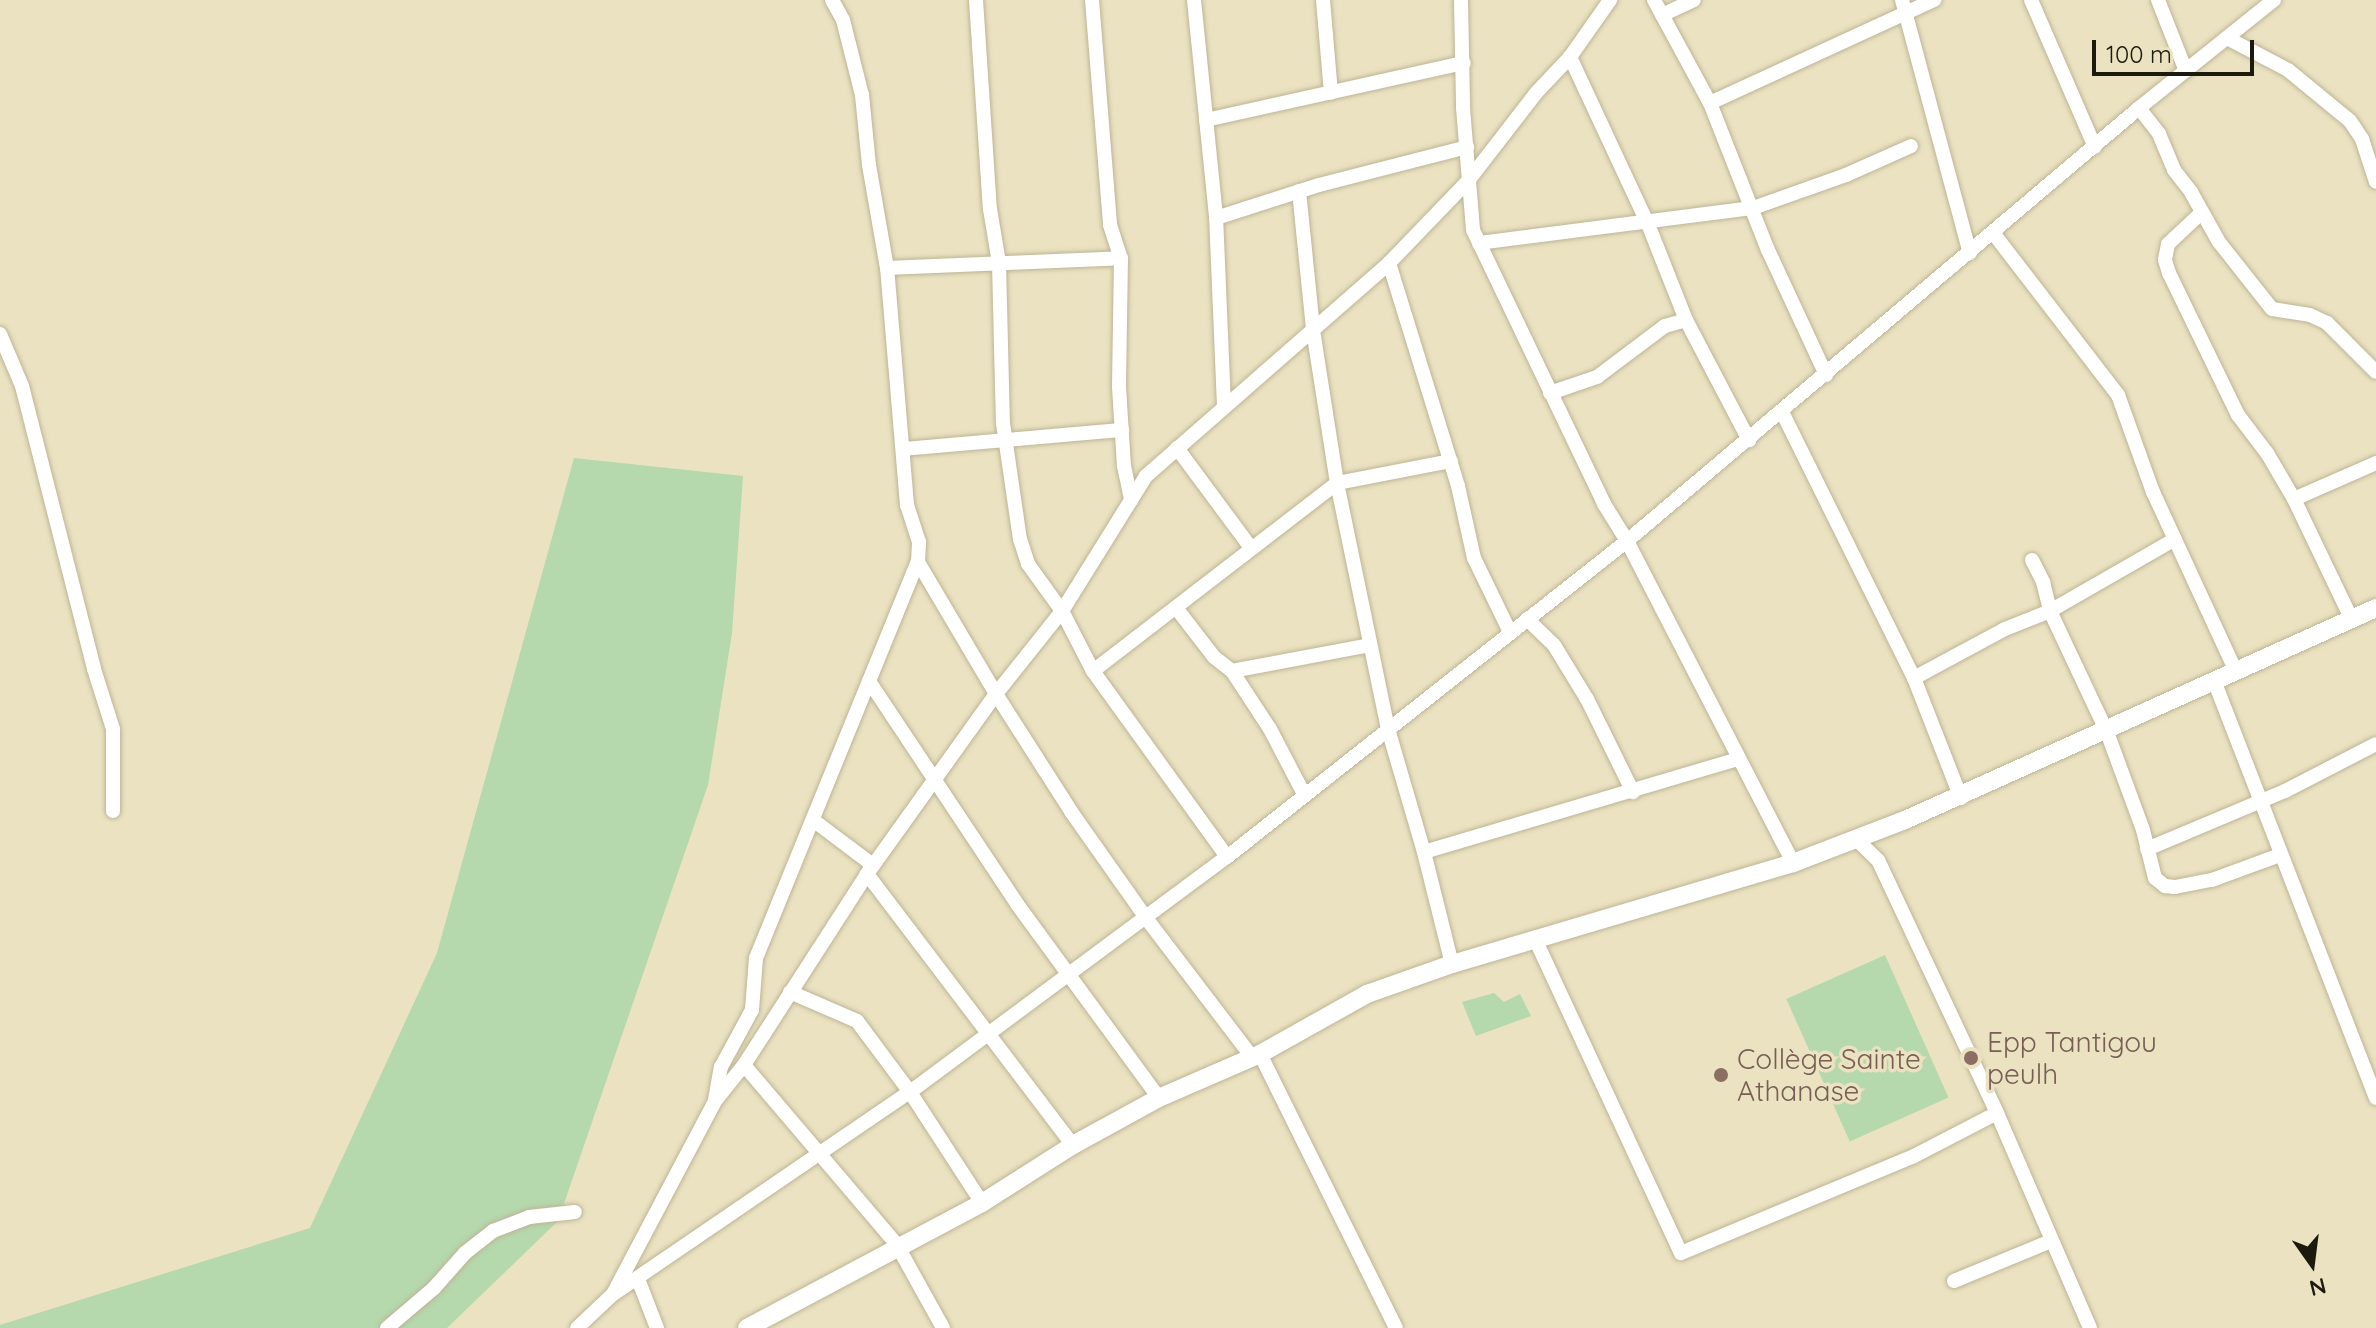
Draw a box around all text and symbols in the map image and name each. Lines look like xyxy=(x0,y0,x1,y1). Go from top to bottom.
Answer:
scale bar xyxy=(2096,24,2258,74)
text: 100 m xyxy=(2106,39,2172,69)
place label: Epp Tantigou peulh xyxy=(1987,1025,2157,1091)
place label: Collège Sainte Athanase xyxy=(1737,1042,1921,1108)
marker: Epp Tantigou peulh xyxy=(1962,1049,1980,1067)
marker: Collège Sainte Athanase xyxy=(1712,1066,1730,1084)
north arrow xyxy=(2272,1224,2352,1304)
text: N xyxy=(2307,1272,2329,1303)

